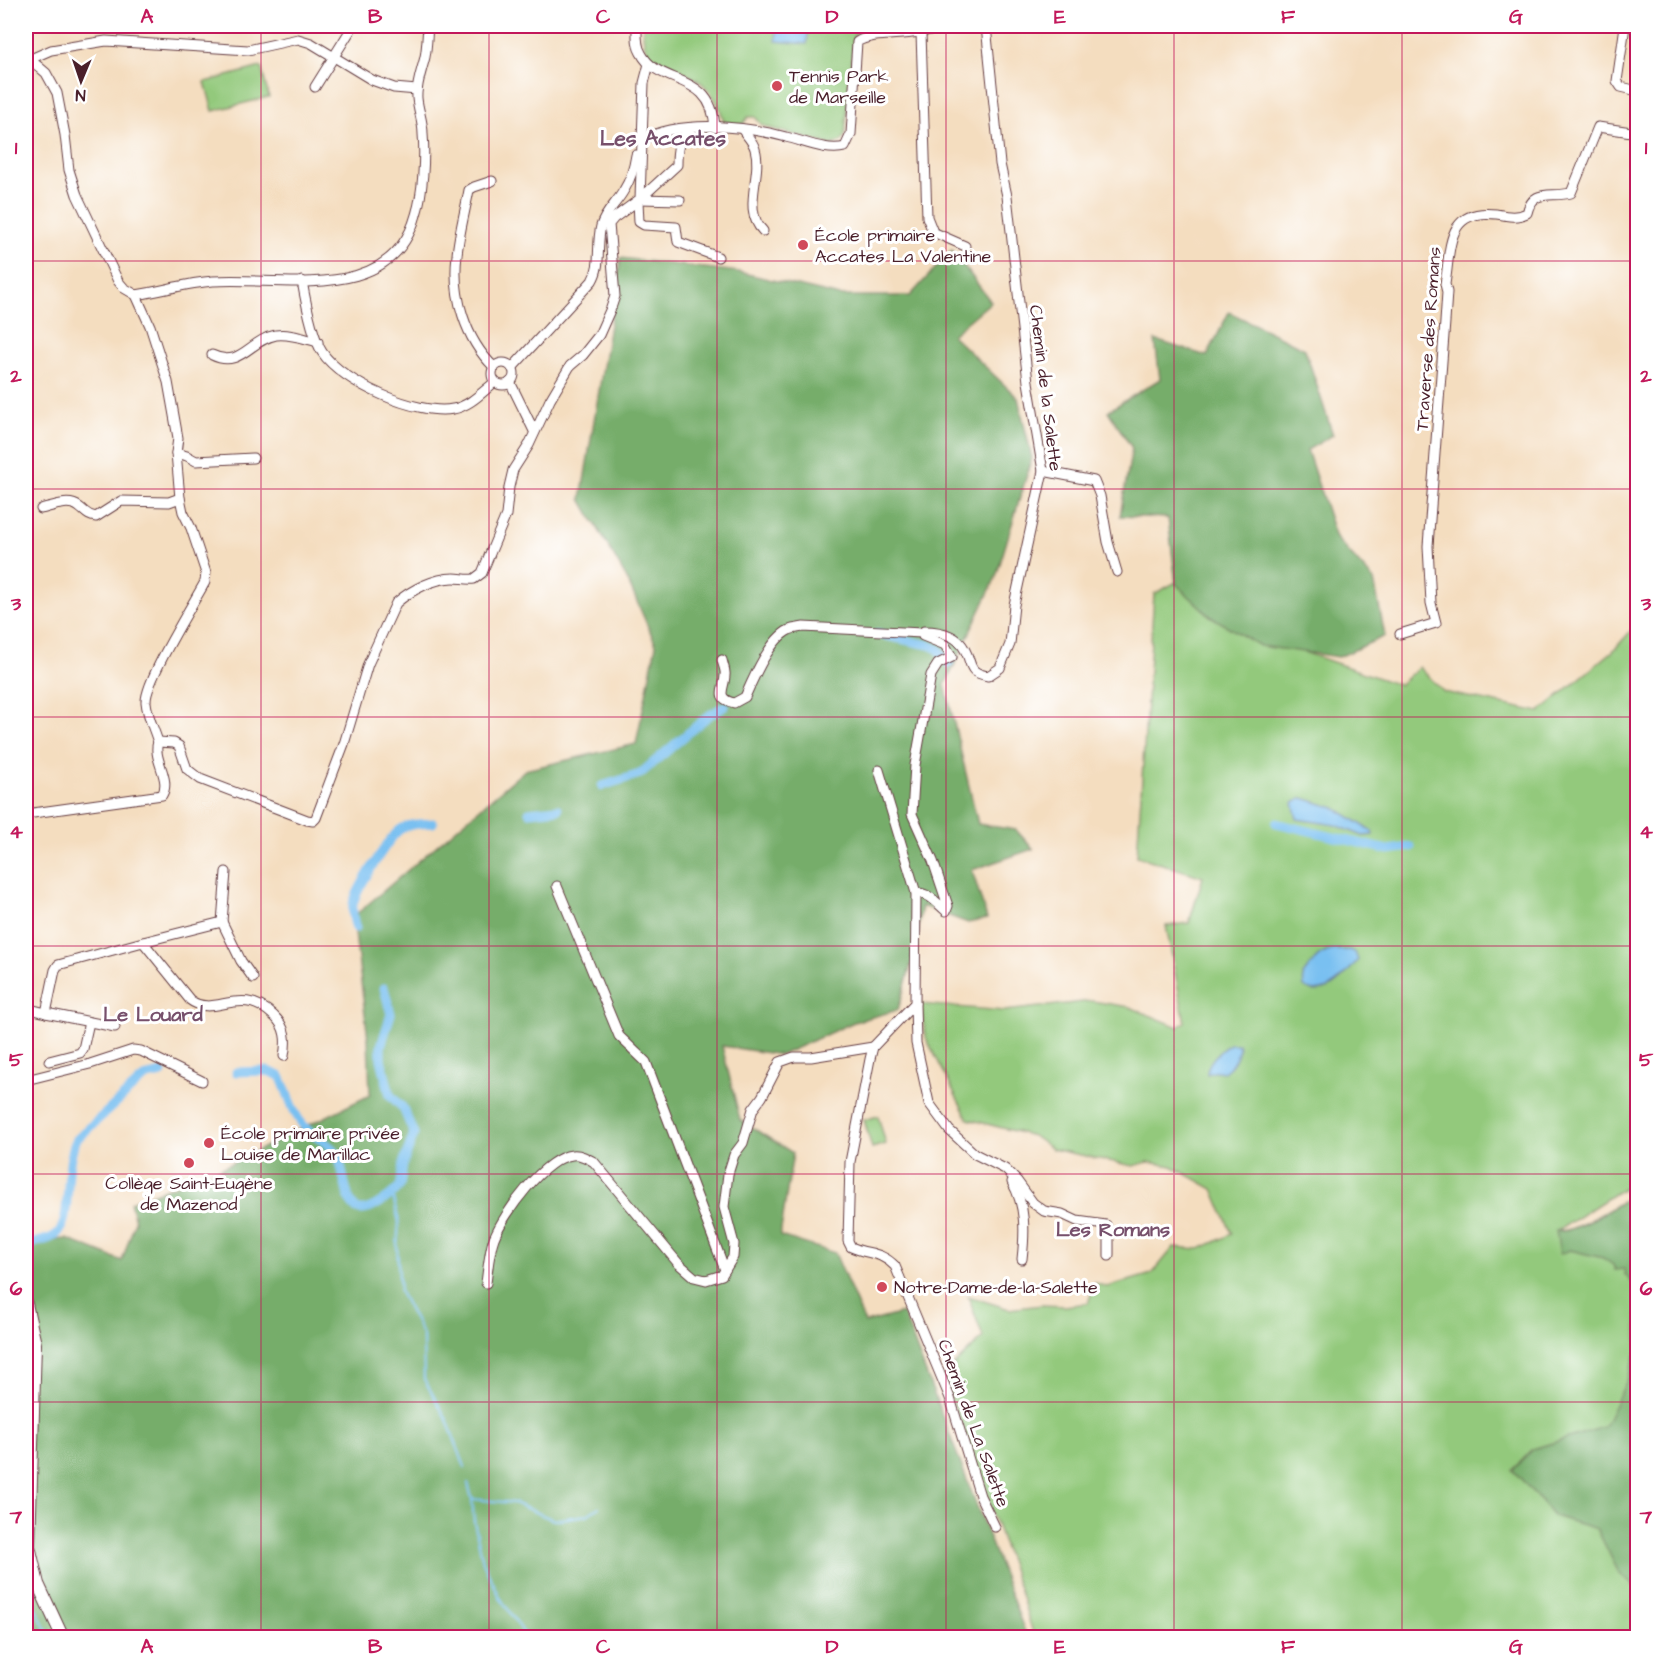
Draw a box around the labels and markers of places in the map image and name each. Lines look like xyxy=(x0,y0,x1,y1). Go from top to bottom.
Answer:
place label: Tennis Park de Marseille xyxy=(789,64,889,110)
marker: Tennis Park de Marseille xyxy=(770,79,784,93)
place label: École primaire Accates La Valentine xyxy=(815,223,992,269)
marker: École primaire Accates La Valentine xyxy=(796,238,810,252)
place label: École primaire privée Louise de Marillac xyxy=(221,1121,400,1167)
marker: École primaire privée Louise de Marillac xyxy=(202,1136,216,1150)
marker: Collège Saint-Eugène de Mazenod xyxy=(182,1156,196,1170)
place label: Collège Saint-Eugène de Mazenod xyxy=(105,1171,273,1217)
place label: Notre-Dame-de-la-Salette xyxy=(894,1275,1098,1300)
marker: Notre-Dame-de-la-Salette xyxy=(875,1280,889,1294)

